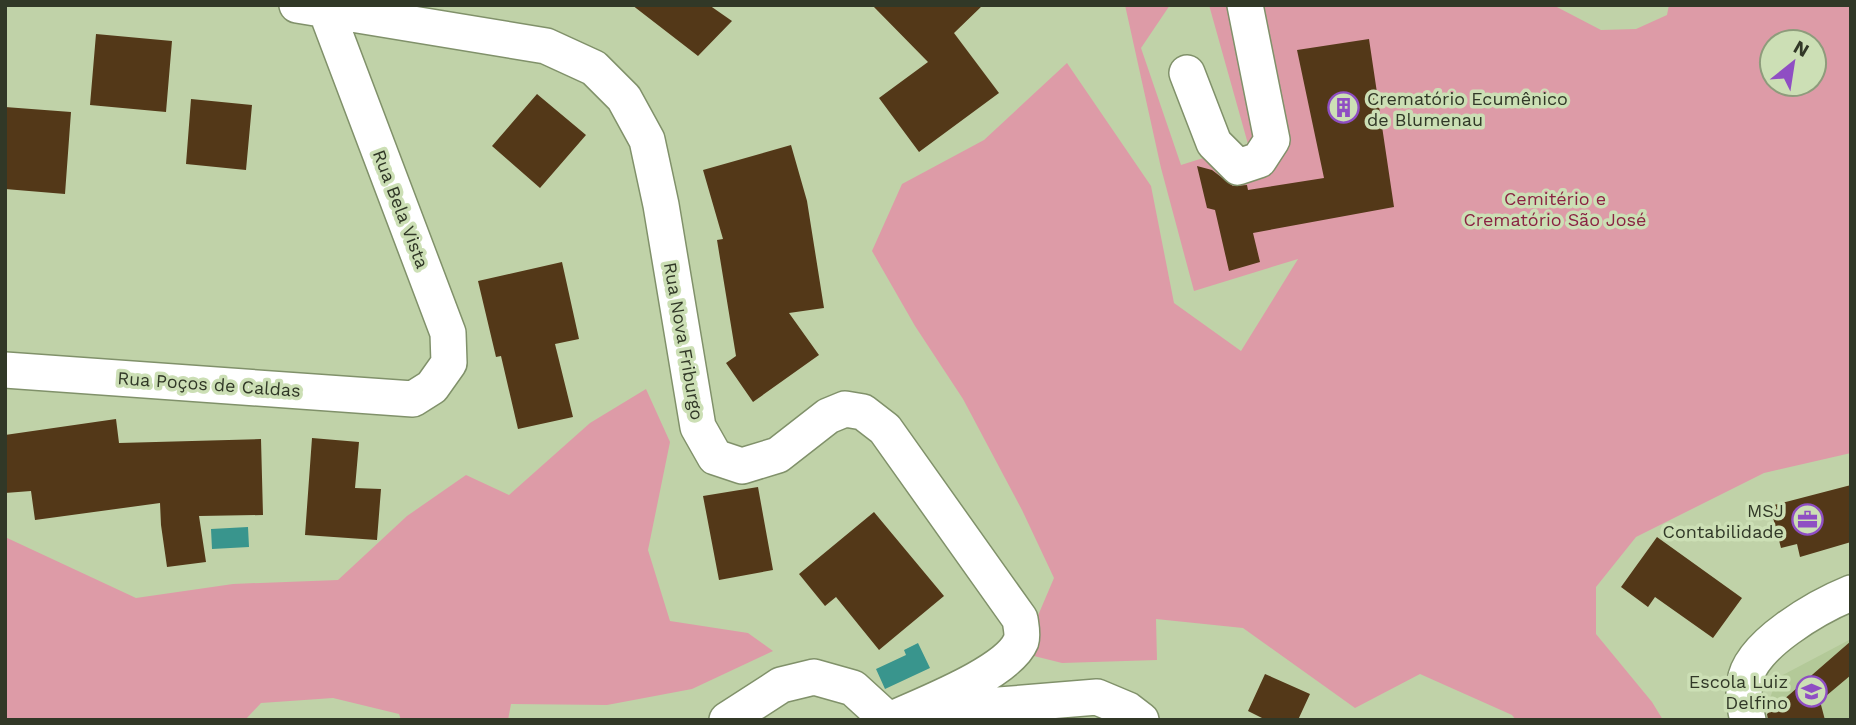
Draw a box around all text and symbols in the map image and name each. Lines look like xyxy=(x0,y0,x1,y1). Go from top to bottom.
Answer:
north arrow xyxy=(1758,28,1828,98)
text: N xyxy=(1789,35,1813,62)
place label: Crematório Ecumênico de Blumenau xyxy=(1367,88,1568,130)
building icon: Crematório Ecumênico de Blumenau xyxy=(1327,91,1361,125)
street label: Rua Bela Vista xyxy=(369,147,433,271)
park label: Cemitério e Crematório São José xyxy=(1464,188,1646,230)
street label: Rua Nova Friburgo xyxy=(660,261,708,421)
street label: Rua Poços de Caldas xyxy=(117,367,301,401)
place label: MSJ Contabilidade xyxy=(1663,500,1784,542)
office icon: MSJ Contabilidade xyxy=(1790,503,1824,537)
place label: Escola Luiz Delfino xyxy=(1689,671,1788,713)
school or university icon: Escola Luiz Delfino xyxy=(1794,674,1828,708)

